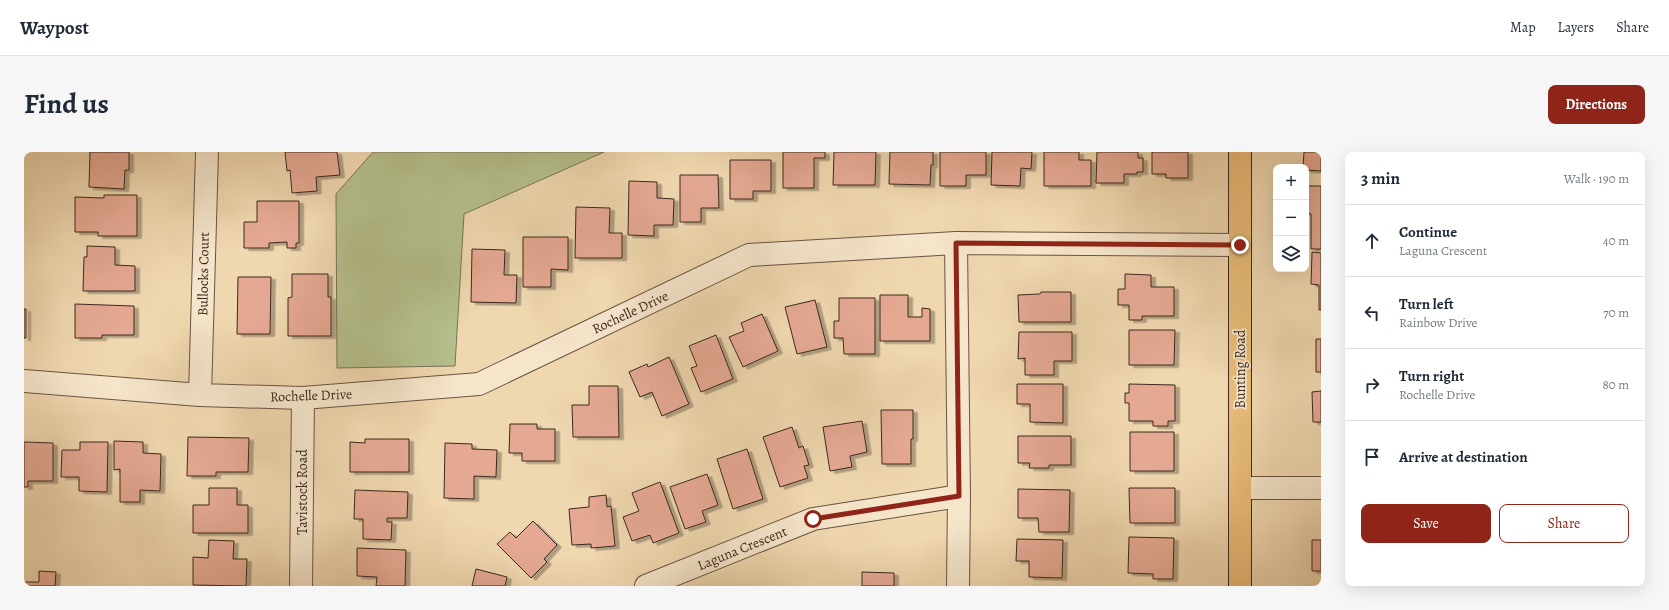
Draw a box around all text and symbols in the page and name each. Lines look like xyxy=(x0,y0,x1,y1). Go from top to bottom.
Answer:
text: Waypost xyxy=(20,15,89,41)
text: Map xyxy=(1510,18,1536,37)
text: Layers xyxy=(1558,18,1594,37)
text: Share xyxy=(1616,18,1649,37)
text: Find us xyxy=(24,85,109,123)
button: Directions xyxy=(1548,85,1645,124)
map controls xyxy=(1273,164,1309,272)
button: + xyxy=(1273,164,1309,200)
text: 3 min xyxy=(1361,167,1400,190)
text: Walk · 190 m xyxy=(1564,170,1629,187)
button: − xyxy=(1273,200,1309,236)
text: Continue xyxy=(1399,222,1457,242)
icon: ahead xyxy=(1361,230,1383,252)
street label: Bullocks Court xyxy=(193,231,214,316)
text: 40 m xyxy=(1603,232,1629,249)
route end xyxy=(1231,236,1249,254)
button: layers xyxy=(1273,236,1309,272)
text: Laguna Crescent xyxy=(1399,242,1487,259)
street label: Rochelle Drive xyxy=(589,286,671,338)
text: Turn left xyxy=(1399,294,1454,314)
icon: left xyxy=(1361,302,1383,324)
text: 70 m xyxy=(1603,304,1629,321)
text: Rainbow Drive xyxy=(1399,314,1477,331)
street label: Bunting Road xyxy=(1231,329,1250,408)
text: Turn right xyxy=(1399,366,1464,386)
icon: right xyxy=(1361,374,1383,396)
text: 80 m xyxy=(1602,376,1629,393)
street label: Rochelle Drive xyxy=(270,385,352,406)
text: Rochelle Drive xyxy=(1399,386,1475,403)
icon: arrive xyxy=(1361,446,1383,468)
text: Arrive at destination xyxy=(1399,447,1528,467)
street label: Tavistock Road xyxy=(293,449,312,535)
button: Save xyxy=(1361,504,1491,543)
button: Share xyxy=(1499,504,1629,543)
route start xyxy=(804,510,822,528)
street label: Laguna Crescent xyxy=(695,522,790,575)

